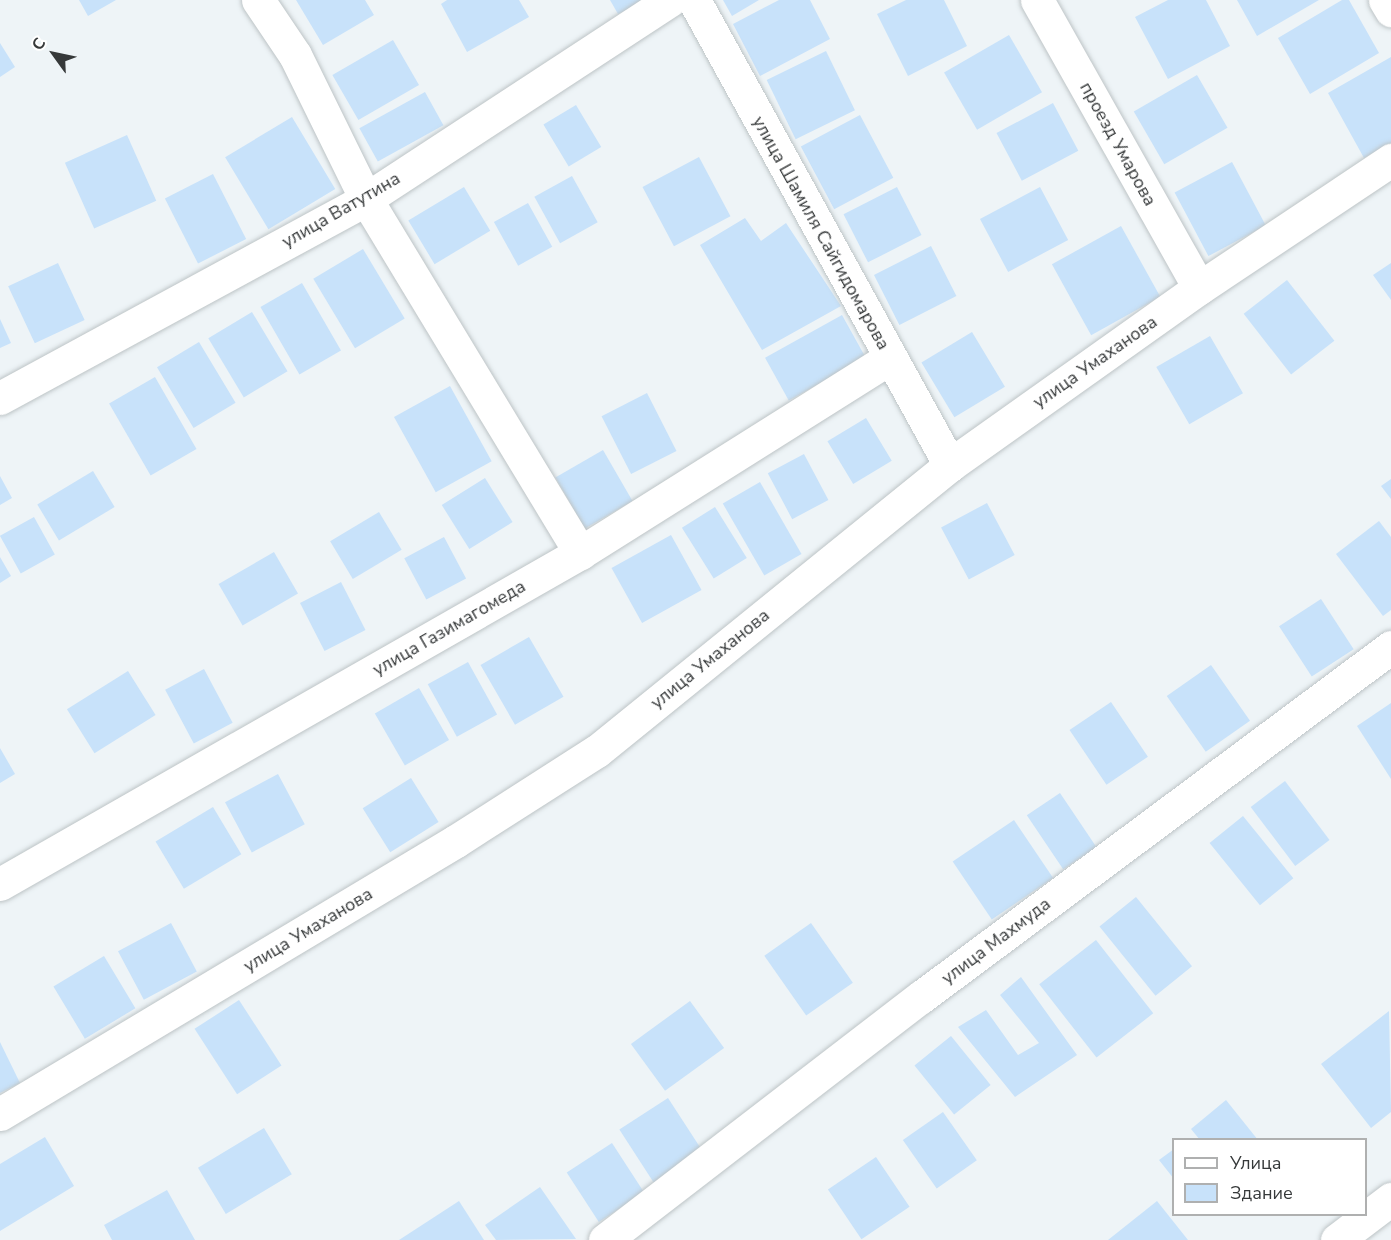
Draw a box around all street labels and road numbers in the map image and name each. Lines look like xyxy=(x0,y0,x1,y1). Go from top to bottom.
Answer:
street label: проезд Умарова xyxy=(1075,78,1161,210)
street label: улица Шамиля Сайгидомарова xyxy=(748,112,894,354)
street label: улица Ватутина xyxy=(278,167,404,253)
street label: улица Умаханова xyxy=(1029,311,1161,413)
street label: улица Газимагомеда xyxy=(369,575,529,681)
street label: улица Умаханова xyxy=(646,604,774,714)
street label: улица Умаханова xyxy=(240,883,376,977)
street label: улица Махмуда xyxy=(937,893,1055,989)

